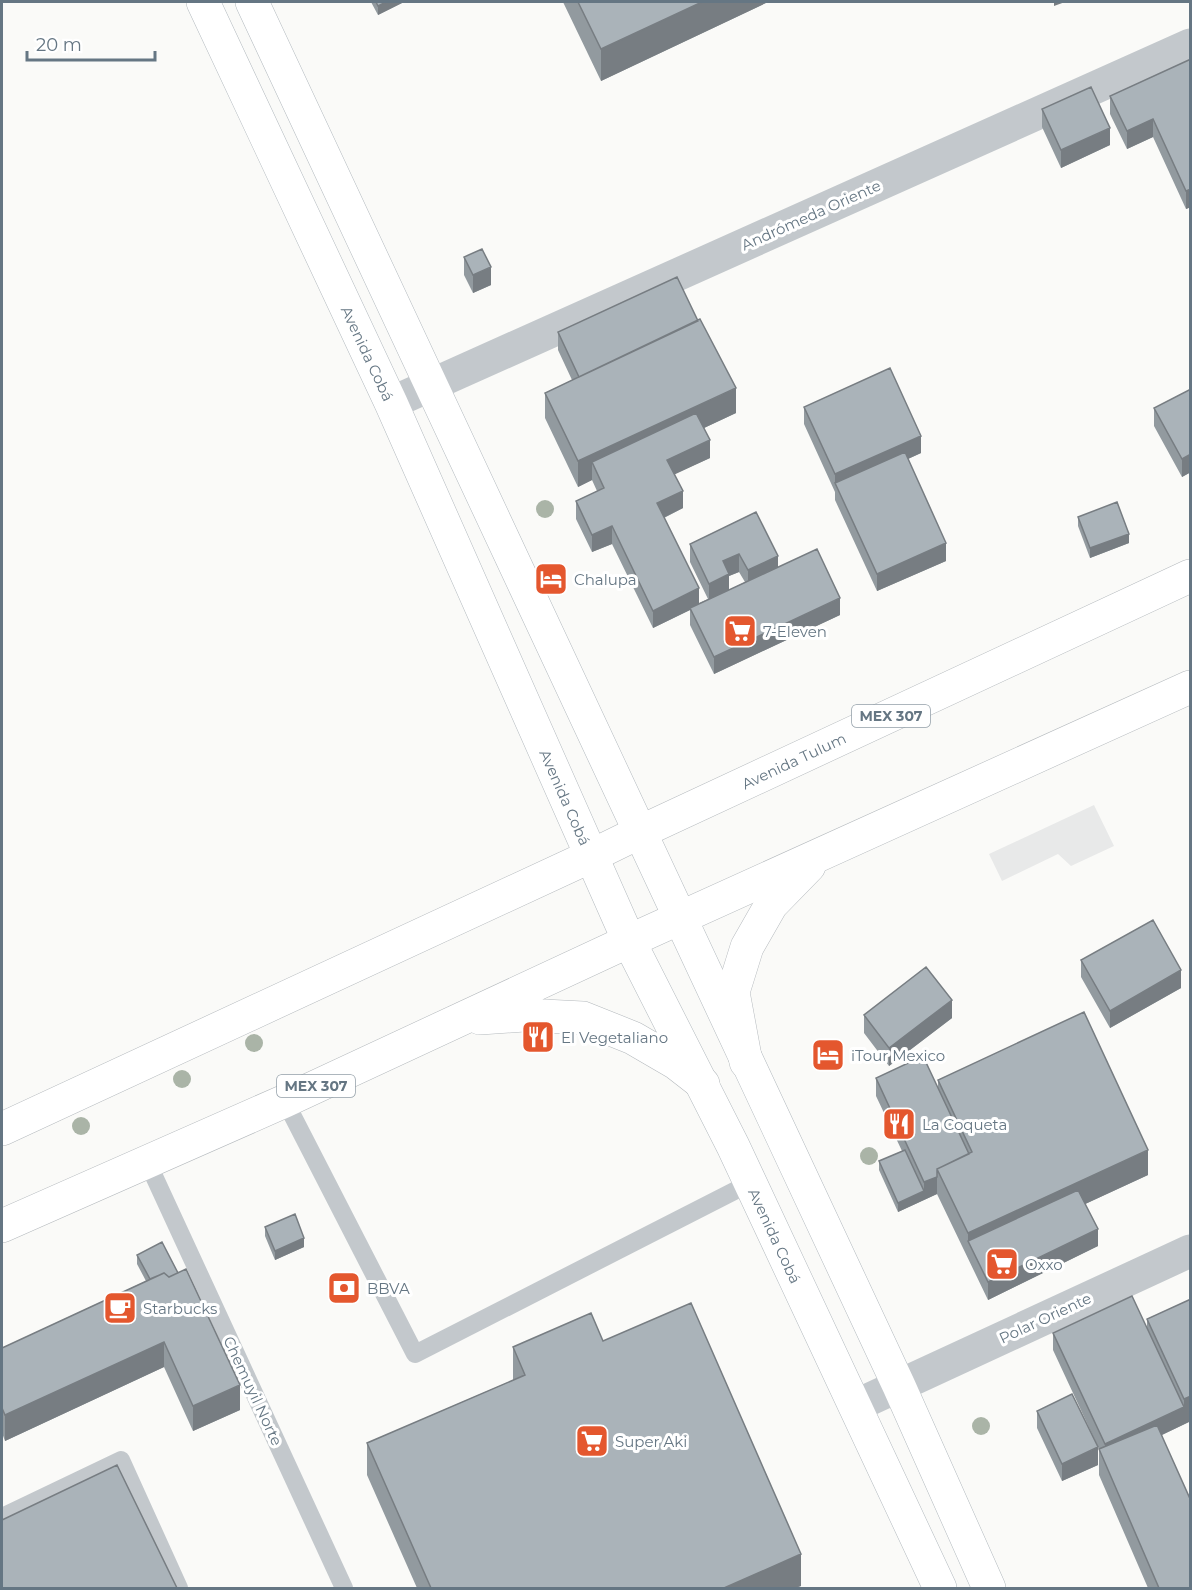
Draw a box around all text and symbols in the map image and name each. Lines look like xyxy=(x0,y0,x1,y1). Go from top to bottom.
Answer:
scale bar xyxy=(27,24,154,62)
text: 20 m xyxy=(36,34,82,56)
street label: Andrómeda Oriente xyxy=(738,176,884,254)
street label: Avenida Cobá xyxy=(337,303,398,404)
hotel icon: Chalupa xyxy=(533,561,569,597)
place label: Chalupa xyxy=(574,570,637,589)
supermarket icon: 7-Eleven xyxy=(722,613,758,649)
place label: 7-Eleven xyxy=(763,622,827,641)
road number: MEX 307 xyxy=(852,705,930,727)
street label: Avenida Tulum xyxy=(738,728,849,793)
street label: Avenida Cobá xyxy=(536,746,595,848)
restaurant icon: El Vegetaliano xyxy=(520,1019,556,1055)
place label: El Vegetaliano xyxy=(561,1028,668,1047)
hotel icon: iTour Mexico xyxy=(810,1037,846,1073)
place label: iTour Mexico xyxy=(851,1046,945,1065)
road number: MEX 307 xyxy=(277,1075,355,1097)
restaurant icon: La Coqueta xyxy=(881,1106,917,1142)
place label: La Coqueta xyxy=(922,1115,1007,1134)
street label: Avenida Cobá xyxy=(744,1185,805,1286)
supermarket icon: Oxxo xyxy=(984,1246,1020,1282)
place label: Oxxo xyxy=(1025,1255,1063,1274)
bank icon: BBVA xyxy=(326,1270,362,1306)
place label: BBVA xyxy=(367,1279,410,1298)
street label: Polar Oriente xyxy=(996,1288,1094,1348)
cafe icon: Starbucks xyxy=(102,1290,138,1326)
place label: Starbucks xyxy=(143,1299,217,1318)
street label: Chemuyil Norte xyxy=(219,1333,287,1449)
supermarket icon: Super Aki xyxy=(574,1423,610,1459)
place label: Super Aki xyxy=(615,1432,687,1451)

